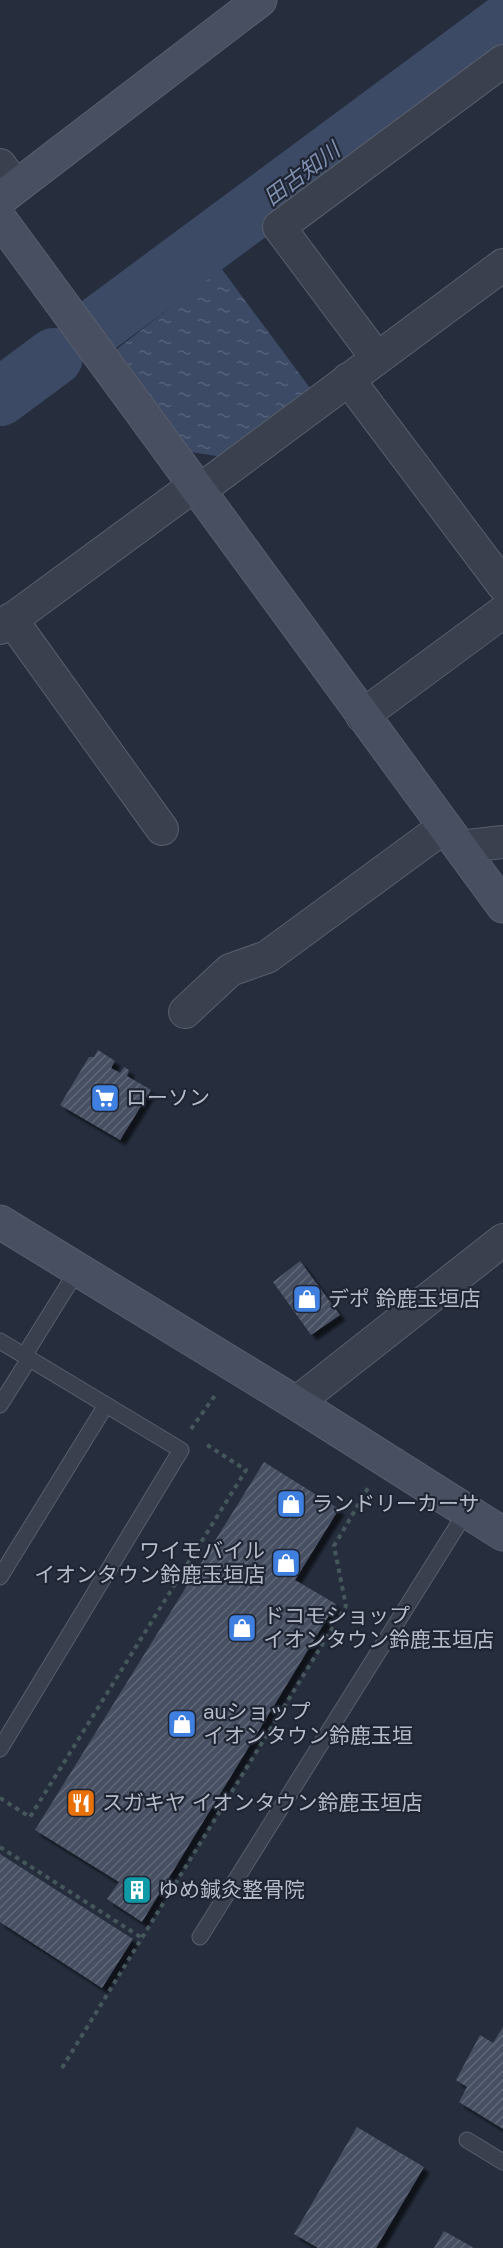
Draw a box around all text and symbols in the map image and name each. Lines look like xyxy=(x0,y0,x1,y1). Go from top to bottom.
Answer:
water label: 田古知川 xyxy=(258,135,347,212)
supermarket icon: ローソン xyxy=(89,1082,121,1114)
place label: ローソン xyxy=(126,1084,210,1112)
shop icon: デポ 鈴鹿玉垣店 xyxy=(291,1283,323,1315)
place label: デポ 鈴鹿玉垣店 xyxy=(328,1285,481,1313)
shop icon: ランドリーカーサ xyxy=(275,1488,307,1520)
place label: ランドリーカーサ xyxy=(312,1490,480,1518)
place label: ワイモバイル イオンタウン鈴鹿玉垣店 xyxy=(34,1537,265,1589)
shop icon: ワイモバイル イオンタウン鈴鹿玉垣店 xyxy=(270,1547,302,1579)
place label: ドコモショップ イオンタウン鈴鹿玉垣店 xyxy=(263,1602,494,1654)
shop icon: ドコモショップ イオンタウン鈴鹿玉垣店 xyxy=(226,1612,258,1644)
place label: auショップ イオンタウン鈴鹿玉垣 xyxy=(203,1698,413,1750)
shop icon: auショップ イオンタウン鈴鹿玉垣 xyxy=(166,1708,198,1740)
restaurant icon: スガキヤ イオンタウン鈴鹿玉垣店 xyxy=(65,1787,97,1819)
place label: スガキヤ イオンタウン鈴鹿玉垣店 xyxy=(102,1789,423,1817)
building icon: ゆめ鍼灸整骨院 xyxy=(121,1874,153,1906)
place label: ゆめ鍼灸整骨院 xyxy=(158,1876,305,1904)

